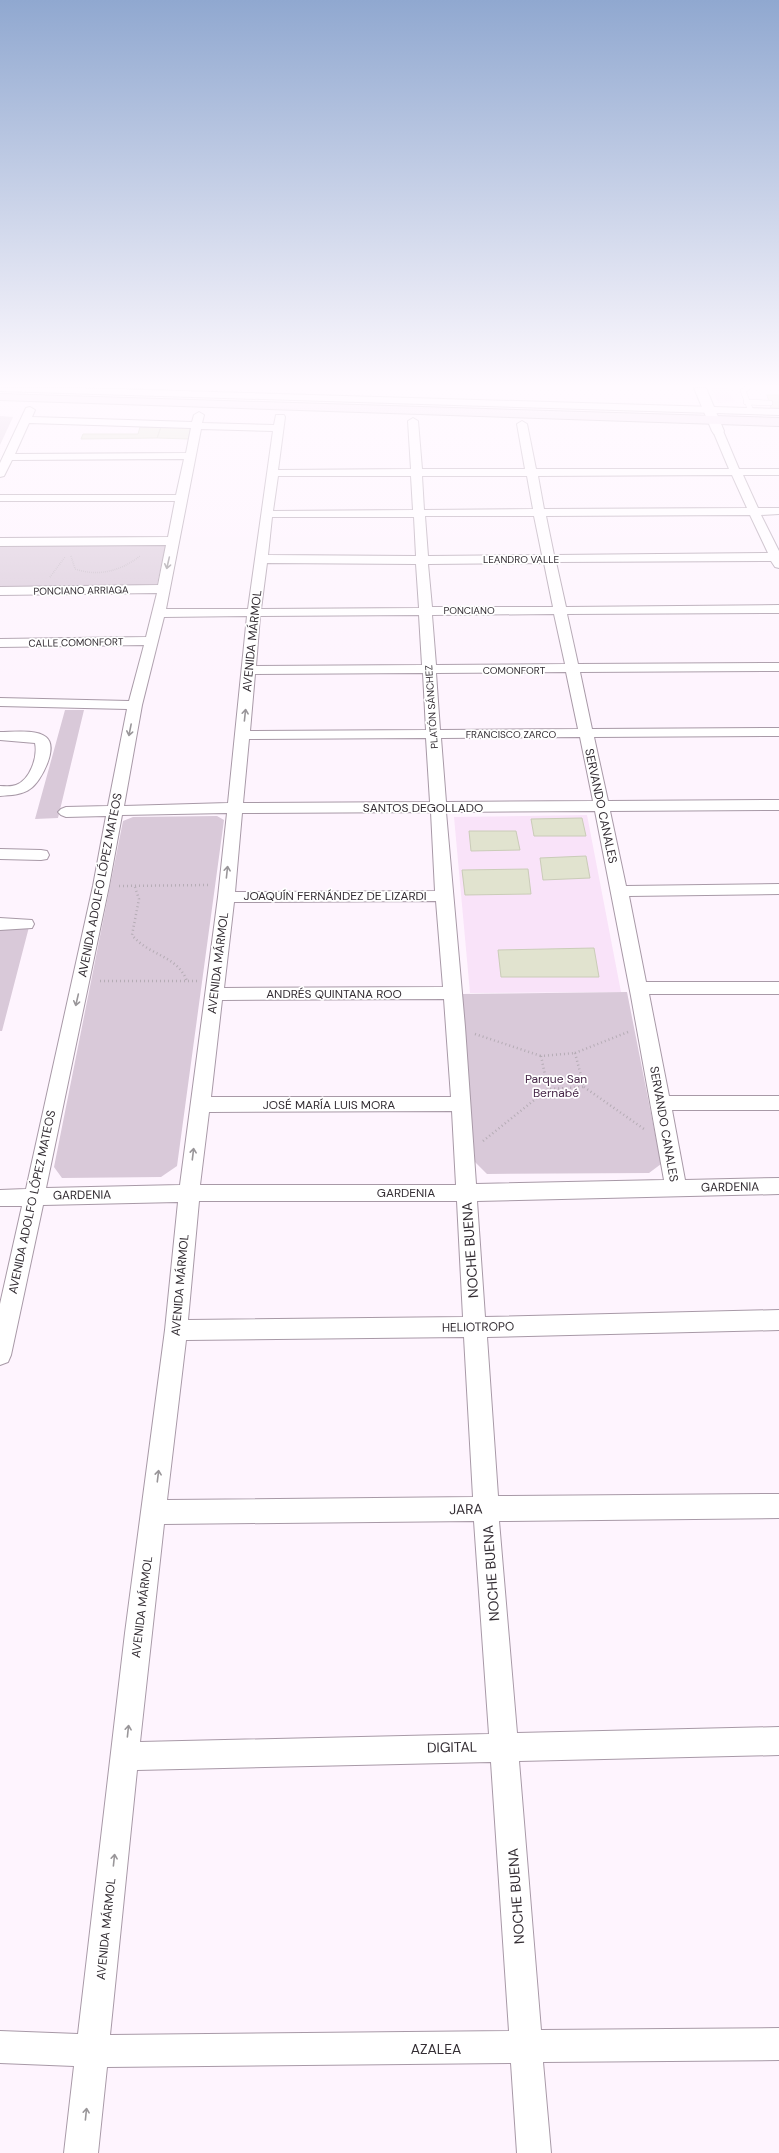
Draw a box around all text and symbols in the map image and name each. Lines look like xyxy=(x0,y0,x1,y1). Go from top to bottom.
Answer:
street label: LEANDRO VALLE xyxy=(483,553,559,566)
one-way arrow xyxy=(164,556,172,569)
street label: PONCIANO ARRIAGA xyxy=(33,583,129,598)
street label: AVENIDA MÁRMOL xyxy=(239,589,265,693)
street label: PONCIANO xyxy=(443,604,495,617)
street label: CALLE COMONFORT xyxy=(28,635,124,650)
street label: COMONFORT xyxy=(483,664,546,677)
street label: PLATÓN SÁNCHEZ xyxy=(422,665,441,749)
one-way arrow xyxy=(241,709,248,722)
one-way arrow xyxy=(126,723,134,736)
street label: FRANCISCO ZARCO xyxy=(466,728,557,741)
street label: SERVANDO CANALES xyxy=(581,747,621,865)
street label: AVENIDA ADOLFO LÓPEZ MATEOS xyxy=(74,791,126,979)
street label: SANTOS DEGOLLADO xyxy=(363,800,483,816)
one-way arrow xyxy=(224,866,231,879)
street label: JOAQUÍN FERNÁNDEZ DE LIZARDI xyxy=(243,888,427,904)
street label: AVENIDA MÁRMOL xyxy=(204,911,232,1015)
street label: ANDRÉS QUINTANA ROO xyxy=(266,986,402,1002)
one-way arrow xyxy=(72,993,80,1006)
street label: SERVANDO CANALES xyxy=(646,1065,682,1183)
park label: Parque San Bernabé xyxy=(525,1071,587,1101)
street label: JOSÉ MARÍA LUIS MORA xyxy=(263,1097,395,1113)
street label: AVENIDA ADOLFO LÓPEZ MATEOS xyxy=(5,1109,59,1295)
one-way arrow xyxy=(189,1148,197,1161)
street label: GARDENIA xyxy=(701,1178,759,1196)
street label: GARDENIA xyxy=(377,1185,435,1201)
street label: GARDENIA xyxy=(53,1186,111,1204)
street label: NOCHE BUENA xyxy=(458,1201,482,1299)
street label: AVENIDA MÁRMOL xyxy=(168,1233,192,1337)
street label: HELIOTROPO xyxy=(442,1318,514,1336)
one-way arrow xyxy=(154,1470,161,1483)
street label: JARA xyxy=(449,1500,483,1518)
street label: NOCHE BUENA xyxy=(479,1524,503,1622)
street label: AVENIDA MÁRMOL xyxy=(128,1555,156,1659)
one-way arrow xyxy=(124,1725,132,1738)
street label: DIGITAL xyxy=(427,1738,477,1756)
street label: NOCHE BUENA xyxy=(504,1847,528,1945)
one-way arrow xyxy=(110,1854,118,1867)
street label: AVENIDA MÁRMOL xyxy=(93,1877,119,1981)
street label: AZALEA xyxy=(411,2040,461,2058)
one-way arrow xyxy=(82,2108,89,2121)

